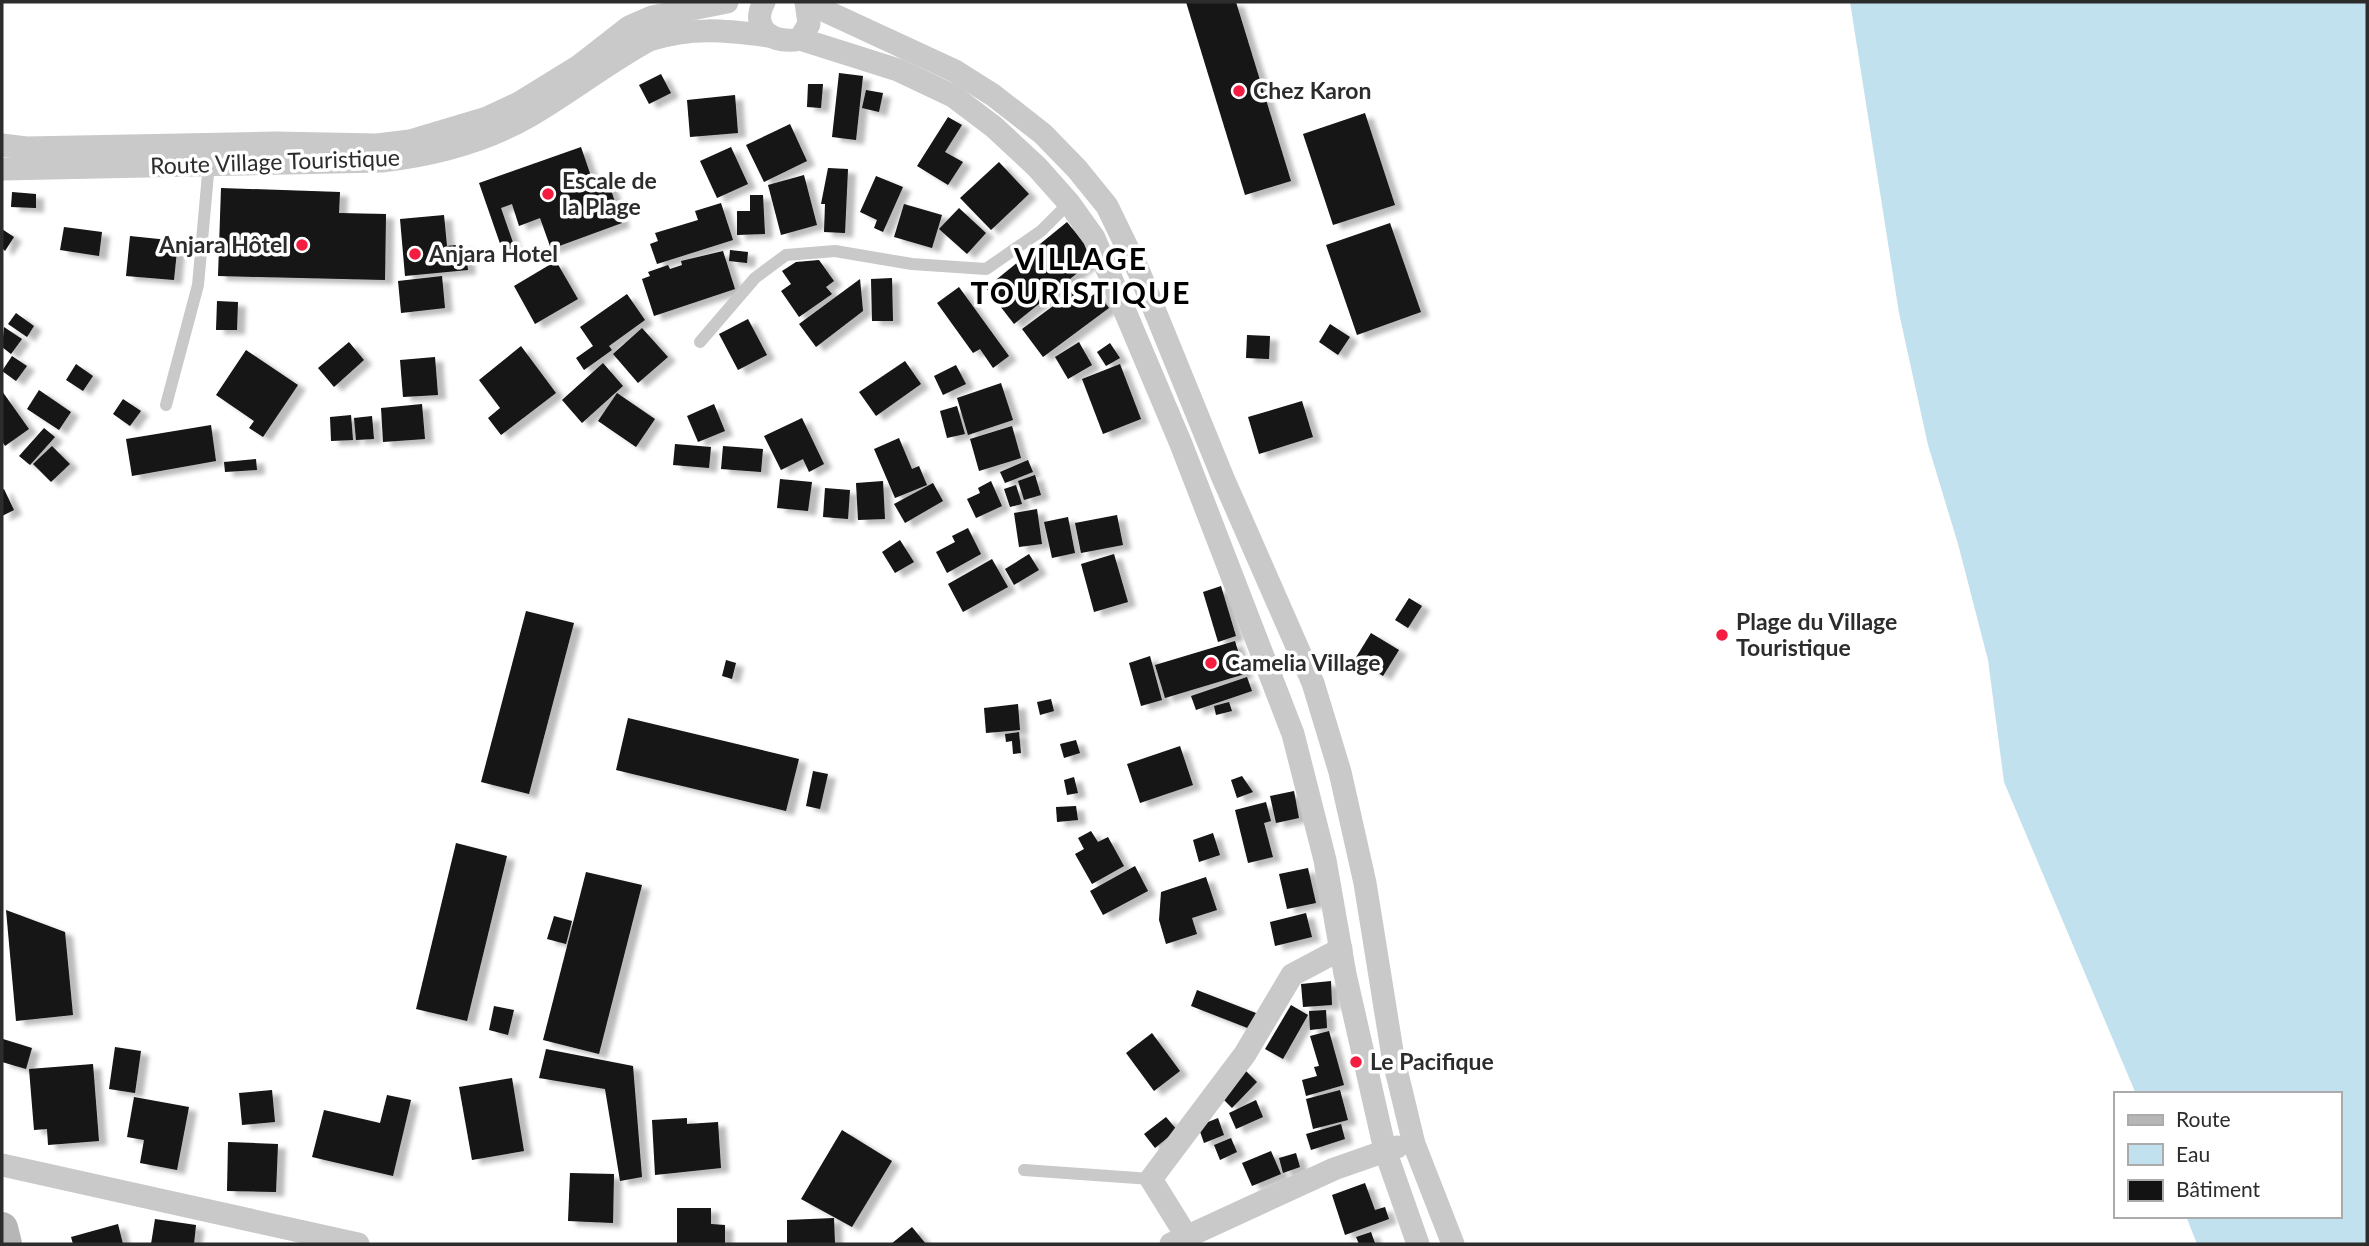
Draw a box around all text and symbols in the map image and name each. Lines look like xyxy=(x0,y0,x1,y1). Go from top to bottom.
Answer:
place label: Chez Karon xyxy=(1253,76,1371,104)
marker: Chez Karon xyxy=(1231,83,1247,99)
street label: Route Village Touristique xyxy=(150,143,400,179)
place label: Escale de la Plage xyxy=(562,166,657,220)
marker: Escale de la Plage xyxy=(540,186,556,202)
place label: Anjara Hôtel xyxy=(158,230,288,258)
marker: Anjara Hôtel xyxy=(294,237,310,253)
place label: Anjara Hotel xyxy=(428,239,558,267)
district label: VILLAGE TOURISTIQUE xyxy=(970,240,1192,310)
marker: Anjara Hotel xyxy=(407,246,423,262)
place label: Plage du Village Touristique xyxy=(1736,607,1897,661)
marker: Plage du Village Touristique xyxy=(1714,627,1730,643)
place label: Camelia Village xyxy=(1225,648,1381,676)
marker: Camelia Village xyxy=(1203,655,1219,671)
place label: Le Pacifique xyxy=(1370,1047,1494,1075)
marker: Le Pacifique xyxy=(1348,1054,1364,1070)
legend xyxy=(2114,1092,2341,1218)
text: Route xyxy=(2176,1106,2231,1131)
text: Eau xyxy=(2176,1141,2210,1166)
text: Bâtiment xyxy=(2176,1176,2261,1201)

